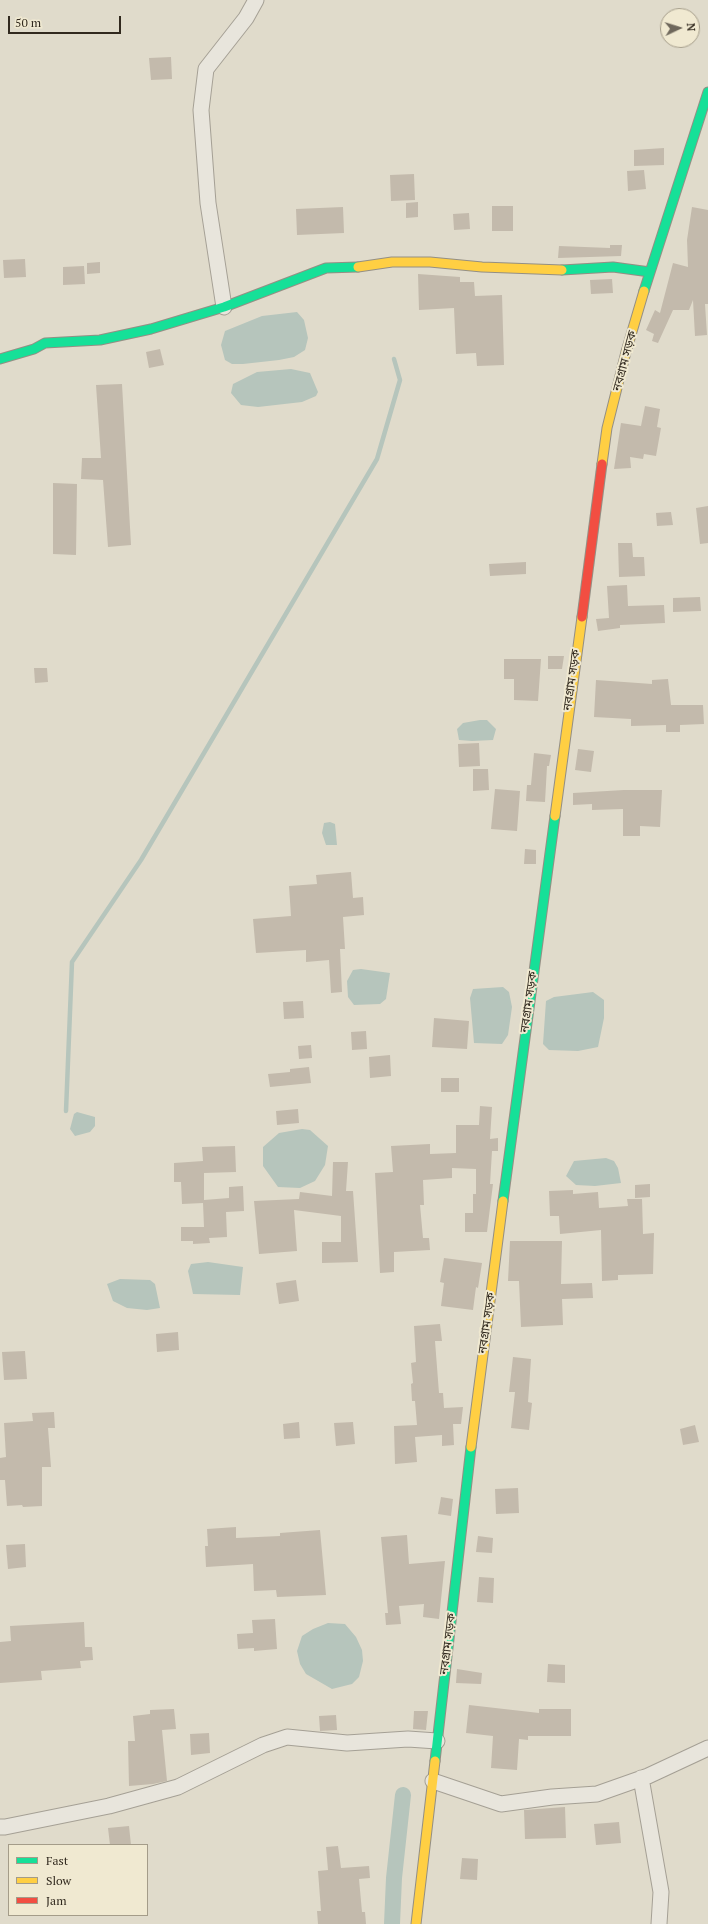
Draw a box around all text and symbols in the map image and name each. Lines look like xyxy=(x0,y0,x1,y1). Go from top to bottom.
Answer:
scale bar xyxy=(10,8,123,34)
north arrow xyxy=(660,8,700,48)
text: 50 m xyxy=(15,15,41,30)
text: N xyxy=(684,23,698,32)
street label: নবগ্রাম সড়ক xyxy=(610,329,640,393)
street label: নবগ্রাম সড়ক xyxy=(561,648,583,712)
street label: নবগ্রাম সড়ক xyxy=(518,970,540,1034)
street label: নবগ্রাম সড়ক xyxy=(476,1291,498,1355)
street label: নবগ্রাম সড়ক xyxy=(437,1612,459,1676)
legend xyxy=(8,1844,148,1916)
text: Fast xyxy=(46,1853,68,1868)
text: Slow xyxy=(46,1873,71,1888)
text: Jam xyxy=(46,1893,67,1908)

